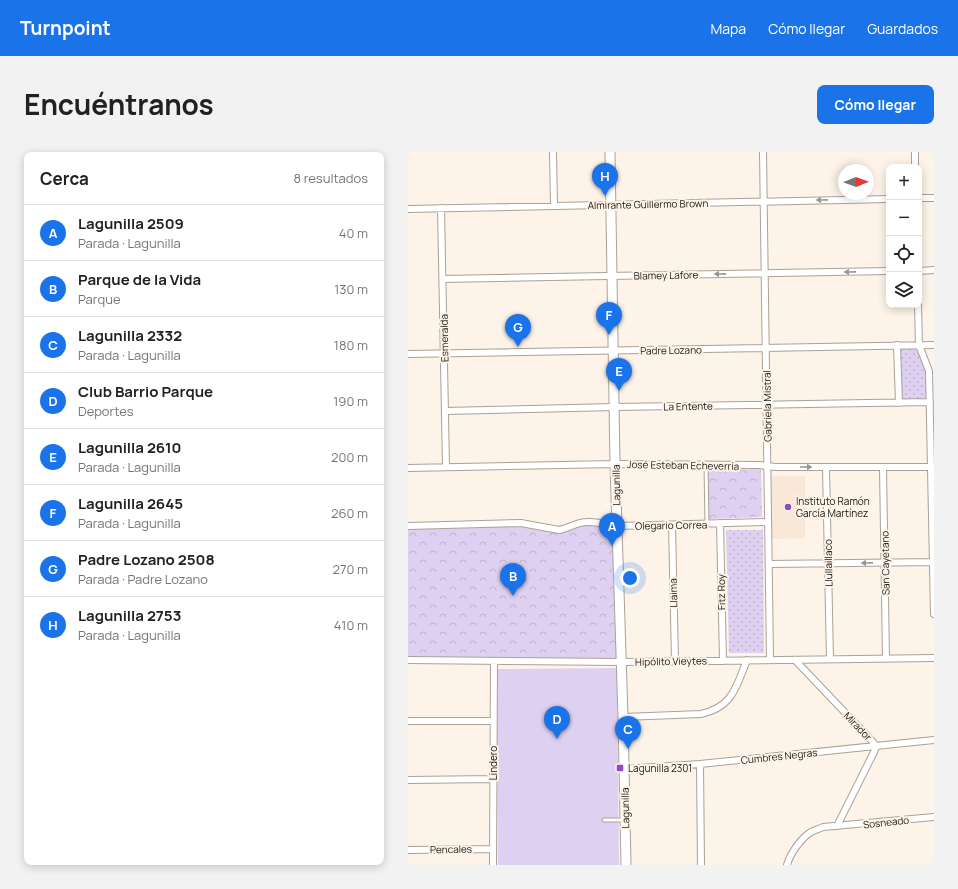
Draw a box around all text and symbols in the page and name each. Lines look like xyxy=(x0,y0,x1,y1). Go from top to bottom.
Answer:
text: Turnpoint xyxy=(20,15,111,41)
text: Mapa xyxy=(711,19,746,38)
text: Cómo llegar xyxy=(768,19,845,38)
text: Guardados xyxy=(867,19,938,38)
text: Encuéntranos xyxy=(24,85,214,123)
button: Cómo llegar xyxy=(817,85,934,124)
pin: H xyxy=(592,163,618,196)
north arrow xyxy=(838,164,874,200)
map controls xyxy=(886,164,922,308)
button: + xyxy=(886,164,922,200)
text: Cerca xyxy=(40,167,89,190)
text: 8 resultados xyxy=(294,169,368,187)
street label: Almirante Guillermo Brown xyxy=(587,196,709,212)
one-way arrow xyxy=(816,197,828,204)
button: − xyxy=(886,200,922,236)
text: Lagunilla 2509 xyxy=(78,213,184,234)
text: A xyxy=(49,224,57,242)
text: 40 m xyxy=(339,224,368,242)
text: Parada · Lagunilla xyxy=(78,234,181,252)
button: locate xyxy=(886,236,922,272)
street label: Blamey Lafore xyxy=(633,267,699,283)
text: Parque de la Vida xyxy=(78,269,201,290)
one-way arrow xyxy=(843,269,856,275)
one-way arrow xyxy=(713,271,726,277)
button: layers xyxy=(886,272,922,308)
text: B xyxy=(49,280,57,298)
text: 130 m xyxy=(334,280,368,298)
text: Parque xyxy=(78,290,120,308)
pin: F xyxy=(596,302,622,335)
street label: Esmeralda xyxy=(437,314,451,362)
pin: G xyxy=(505,314,531,347)
text: Lagunilla 2332 xyxy=(78,325,182,346)
text: C xyxy=(48,336,58,354)
text: 180 m xyxy=(334,336,368,354)
street label: Padre Lozano xyxy=(640,342,702,358)
text: Parada · Lagunilla xyxy=(78,346,181,364)
pin: E xyxy=(606,358,632,391)
street label: Gabriela Mistral xyxy=(759,370,775,442)
text: Club Barrio Parque xyxy=(78,381,213,402)
text: D xyxy=(48,392,58,410)
text: 190 m xyxy=(333,392,368,410)
street label: La Entente xyxy=(663,399,713,413)
text: Deportes xyxy=(78,402,134,420)
text: Lagunilla 2610 xyxy=(78,437,181,458)
text: E xyxy=(49,448,57,466)
text: 200 m xyxy=(331,448,368,466)
street label: José Esteban Echeverría xyxy=(627,457,739,473)
text: Parada · Lagunilla xyxy=(78,458,181,476)
street label: Lagunilla xyxy=(609,464,623,506)
one-way arrow xyxy=(800,464,813,470)
text: Lagunilla 2645 xyxy=(78,493,183,514)
place label: Instituto Ramón García Martínez xyxy=(796,494,870,520)
marker: Instituto Ramón García Martínez xyxy=(783,502,793,512)
text: F xyxy=(50,504,56,522)
text: 260 m xyxy=(331,504,368,522)
pin: A xyxy=(599,513,625,546)
text: Parada · Lagunilla xyxy=(78,514,181,532)
street label: Olegario Correa xyxy=(635,517,707,533)
street label: San Cayetano xyxy=(877,531,893,595)
street label: Llullaillaco xyxy=(821,539,835,587)
text: Padre Lozano 2508 xyxy=(78,549,215,570)
text: G xyxy=(48,560,58,578)
text: 270 m xyxy=(333,560,368,578)
one-way arrow xyxy=(860,560,873,566)
pin: B xyxy=(500,563,526,596)
your location xyxy=(620,568,640,588)
text: Parada · Padre Lozano xyxy=(78,570,208,588)
street label: Fitz Roy xyxy=(714,573,728,610)
street label: Llaima xyxy=(666,578,680,608)
text: Lagunilla 2753 xyxy=(78,605,181,626)
text: H xyxy=(48,616,58,634)
text: 410 m xyxy=(334,616,368,634)
text: Parada · Lagunilla xyxy=(78,626,181,644)
street label: Hipólito Vieytes xyxy=(635,653,707,669)
pin: D xyxy=(544,706,570,739)
street label: Mirador xyxy=(841,708,876,744)
pin: C xyxy=(615,716,641,749)
street label: Cumbres Negras xyxy=(740,745,818,767)
street label: Lindero xyxy=(486,746,500,780)
place label: Lagunilla 2301 xyxy=(628,761,692,775)
marker: Lagunilla 2301 xyxy=(615,763,625,773)
street label: Lagunilla xyxy=(618,787,632,829)
street label: Sosneado xyxy=(862,813,910,831)
street label: Pencales xyxy=(430,842,472,856)

